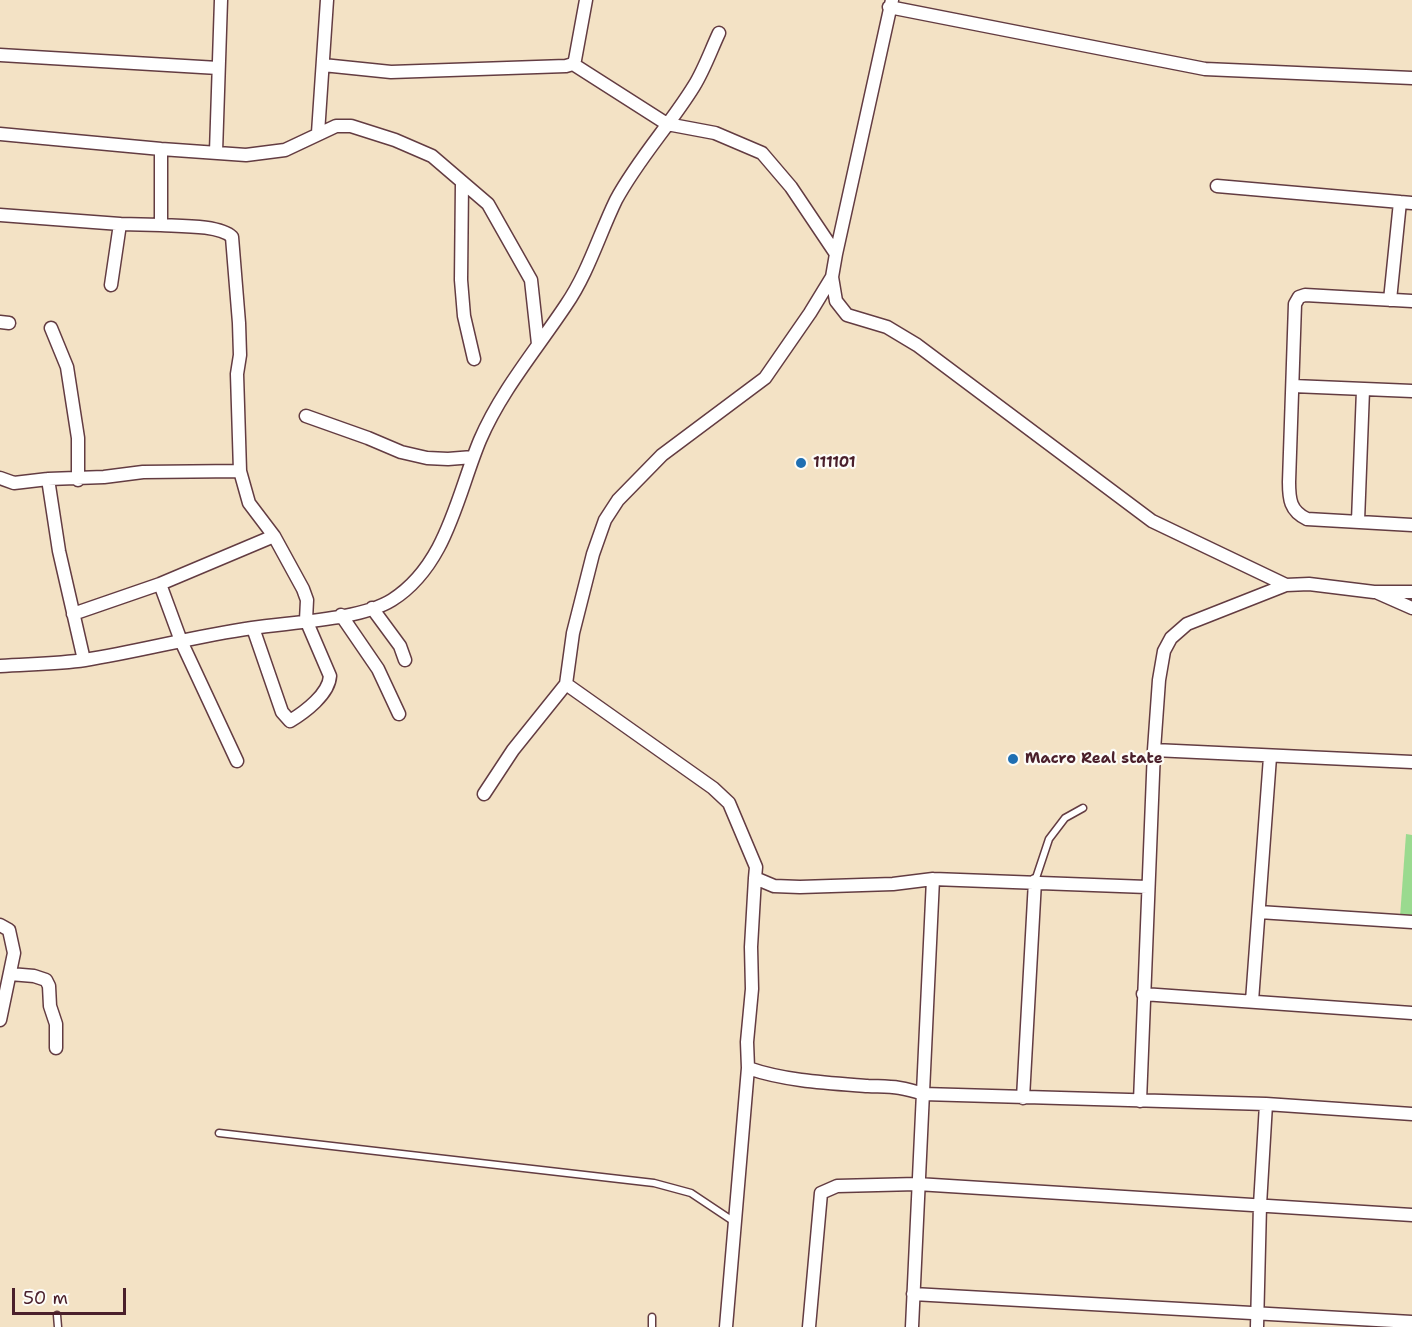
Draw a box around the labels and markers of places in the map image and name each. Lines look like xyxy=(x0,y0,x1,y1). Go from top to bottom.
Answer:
place label: 111101 xyxy=(813,454,856,472)
marker: 111101 xyxy=(794,456,808,470)
place label: Macro Real state xyxy=(1025,750,1163,768)
marker: Macro Real state xyxy=(1006,752,1020,766)

